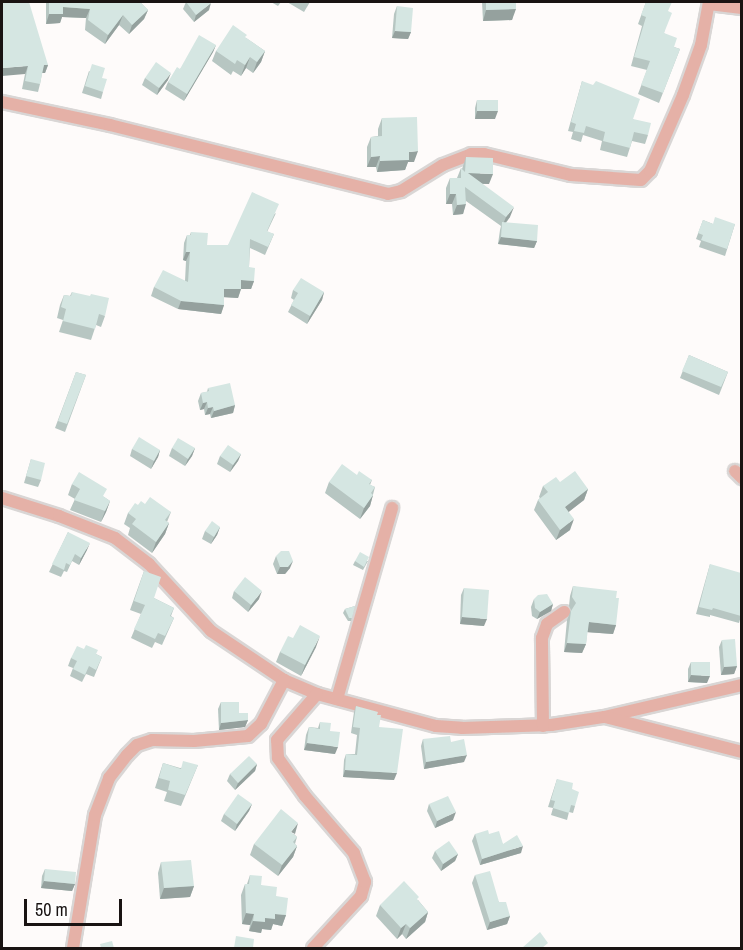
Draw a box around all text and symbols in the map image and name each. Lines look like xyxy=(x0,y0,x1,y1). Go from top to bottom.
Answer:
scale bar xyxy=(27,887,124,925)
text: 50 m xyxy=(35,897,68,922)

